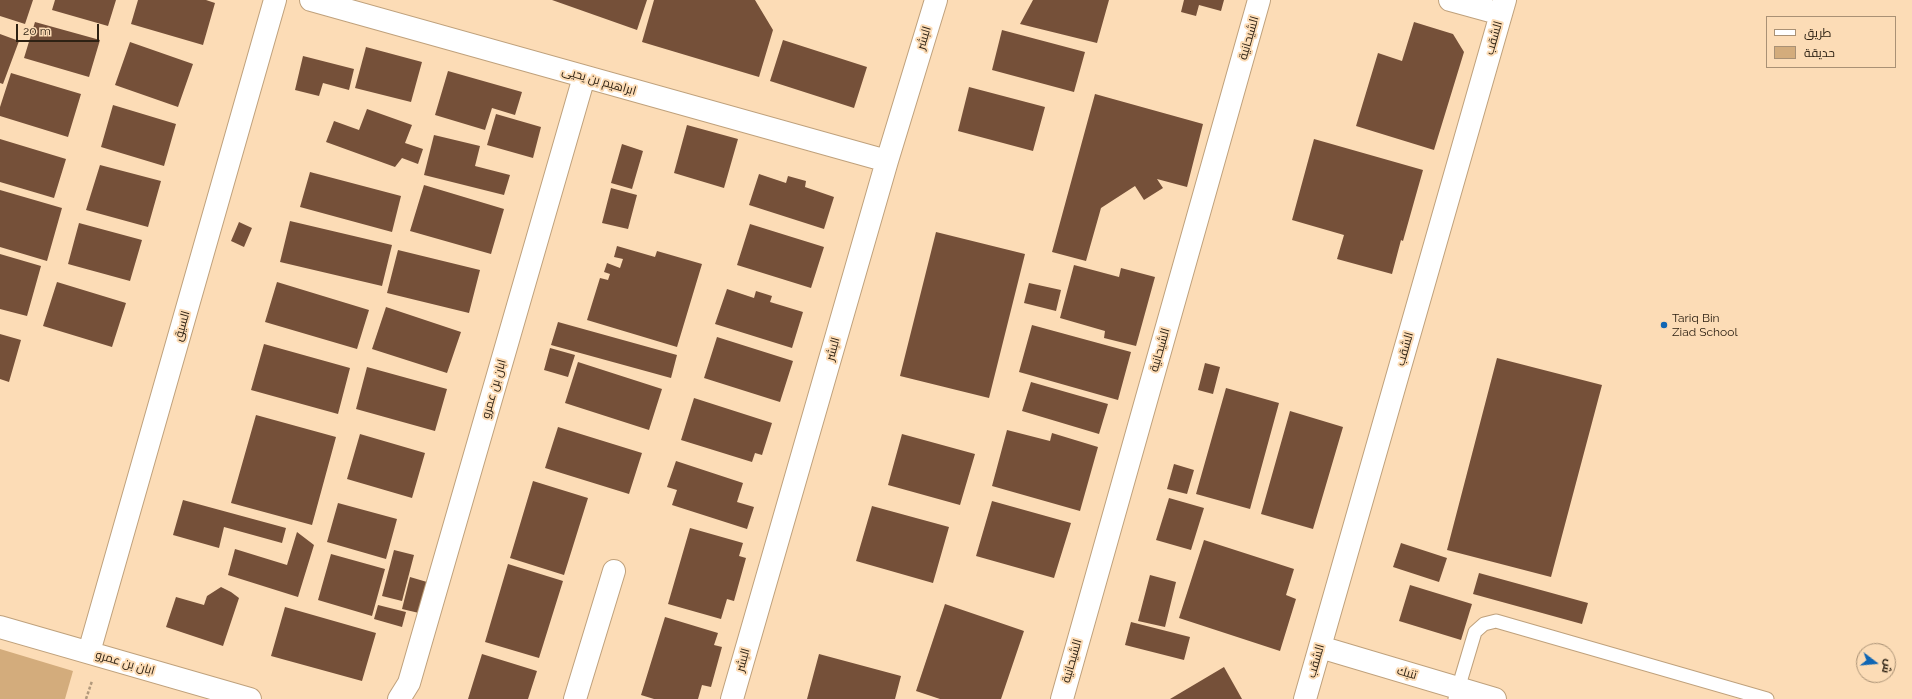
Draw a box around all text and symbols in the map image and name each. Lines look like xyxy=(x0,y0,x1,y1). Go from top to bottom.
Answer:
street label: الشيحانية xyxy=(1236,14,1262,62)
scale bar xyxy=(18,16,101,42)
legend xyxy=(1766,16,1896,68)
street label: الشقب xyxy=(1482,20,1506,56)
text: 20 m xyxy=(23,24,51,38)
street label: البشر xyxy=(914,25,934,51)
text: طريق xyxy=(1804,26,1831,40)
text: حديقة xyxy=(1804,46,1835,60)
street label: ابراهيم بن يحيى xyxy=(560,64,638,98)
street label: السيق xyxy=(171,309,193,343)
place label: Tariq Bin Ziad School xyxy=(1672,311,1738,339)
marker: Tariq Bin Ziad School xyxy=(1659,320,1669,330)
street label: الشيحانية xyxy=(1147,326,1173,374)
street label: الشقب xyxy=(1393,331,1417,367)
street label: البشر xyxy=(823,336,843,362)
street label: ابان بن عمرو xyxy=(479,358,509,420)
street label: الشيحانية xyxy=(1059,637,1085,685)
street label: الشقب xyxy=(1304,643,1328,679)
north arrow xyxy=(1856,643,1896,683)
street label: البشر xyxy=(733,647,753,673)
street label: ابان بن عمرو xyxy=(94,648,156,678)
text: ش xyxy=(1879,658,1895,675)
street label: تنبك xyxy=(1395,663,1419,683)

